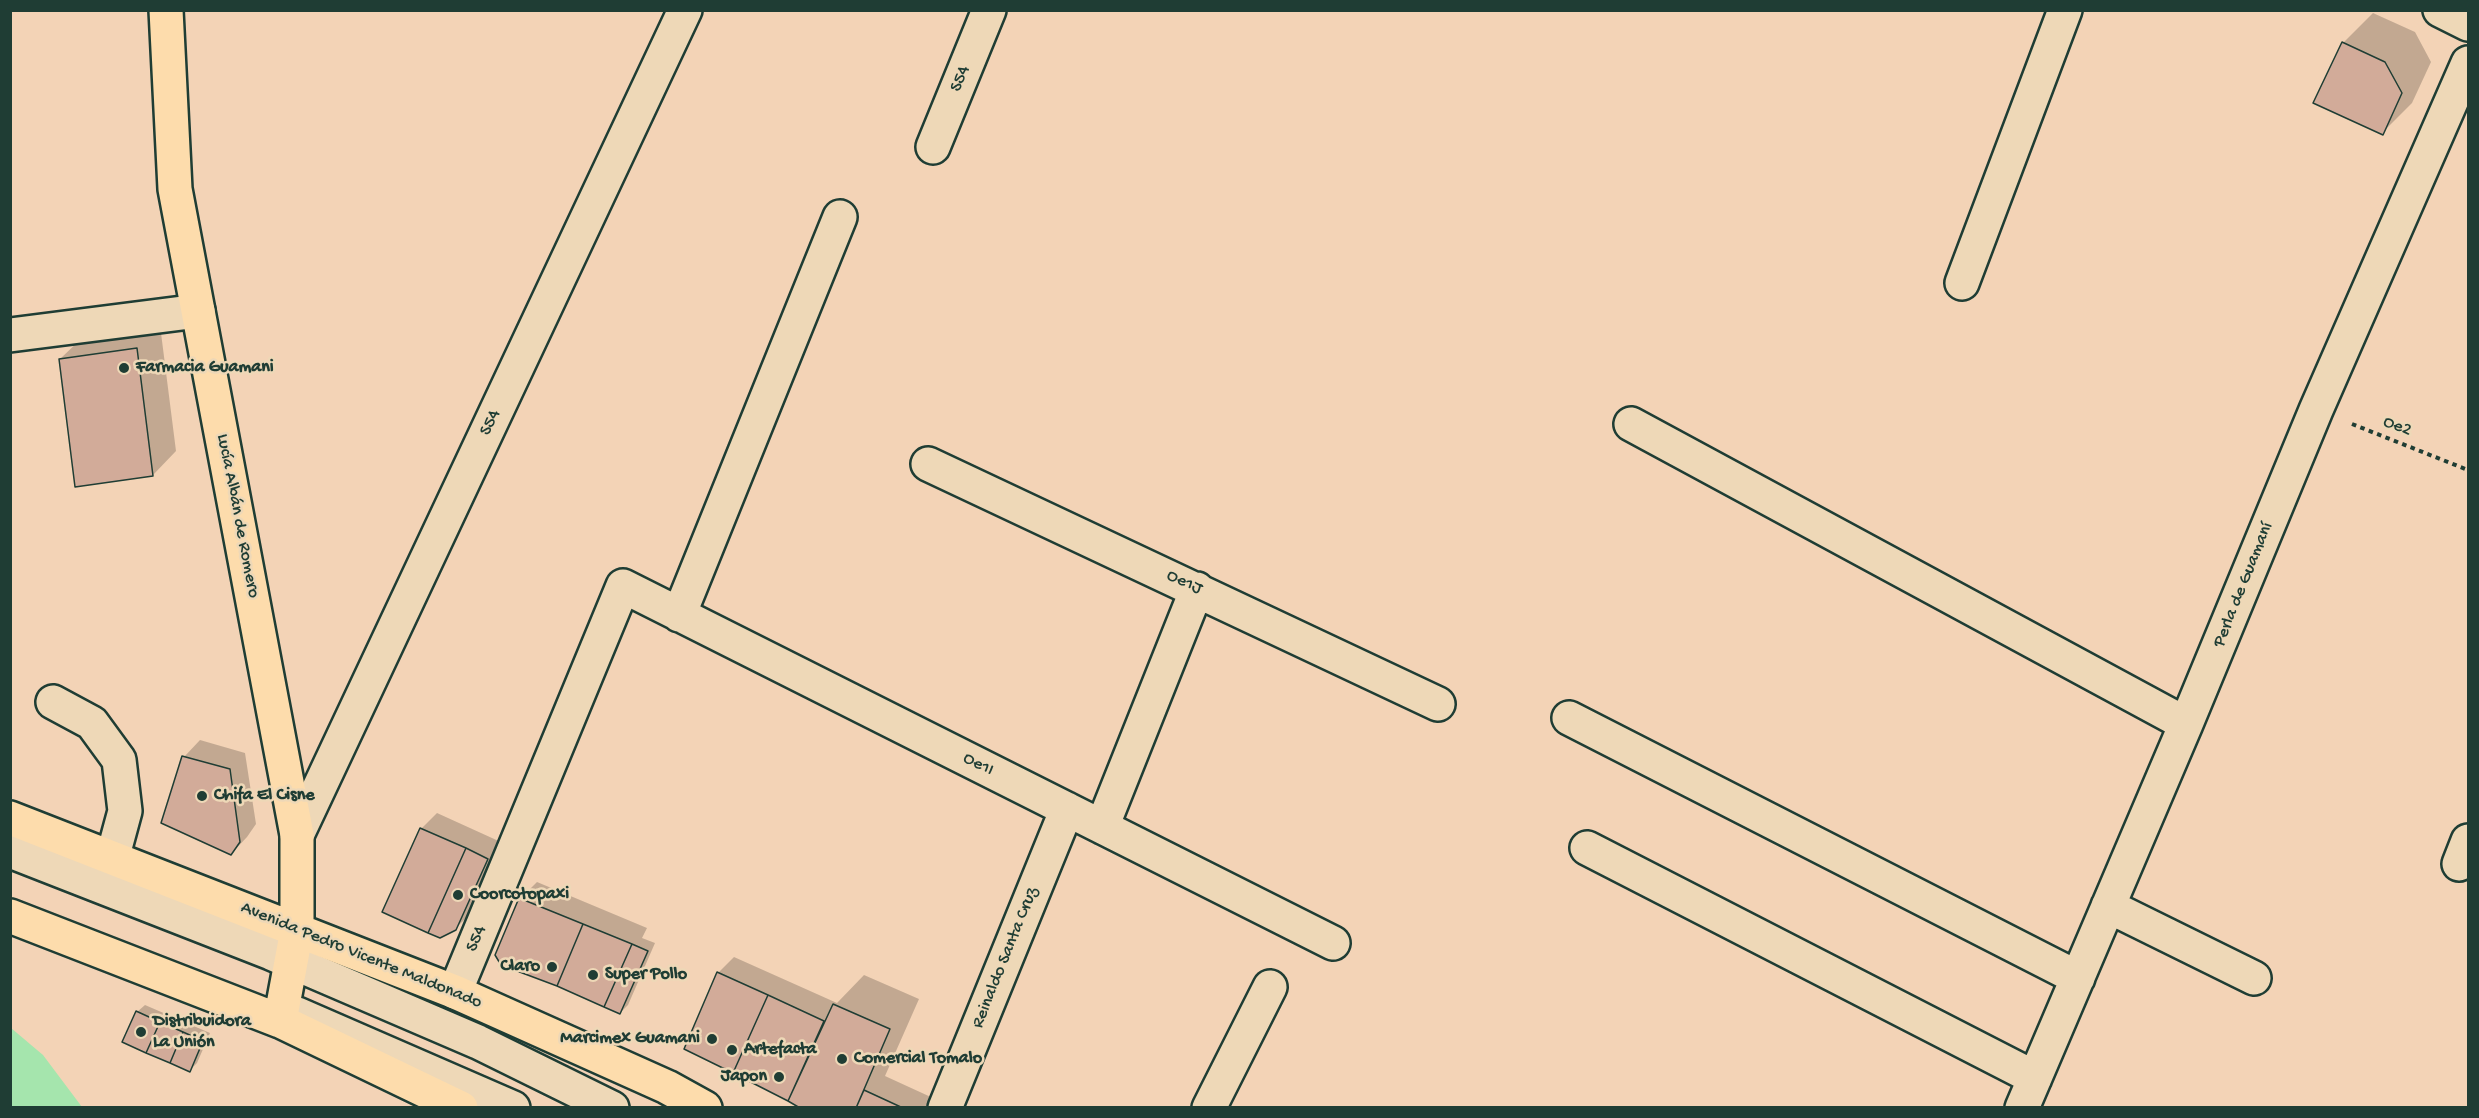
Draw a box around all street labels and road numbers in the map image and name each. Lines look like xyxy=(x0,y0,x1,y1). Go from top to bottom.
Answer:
street label: S54 xyxy=(946,63,976,95)
street label: S54 xyxy=(476,407,506,439)
street label: Oe2 xyxy=(2380,412,2414,442)
street label: Lucía Albán de Romero xyxy=(210,432,264,600)
street label: Perla de Guamaní xyxy=(2209,519,2279,651)
street label: Oe1J xyxy=(1163,565,1205,601)
street label: Oe1I xyxy=(959,748,997,782)
street label: Reinaldo Santa Cruz xyxy=(968,884,1044,1032)
street label: Avenida Pedro Vicente Maldonado xyxy=(237,898,485,1014)
street label: S54 xyxy=(462,923,492,955)

